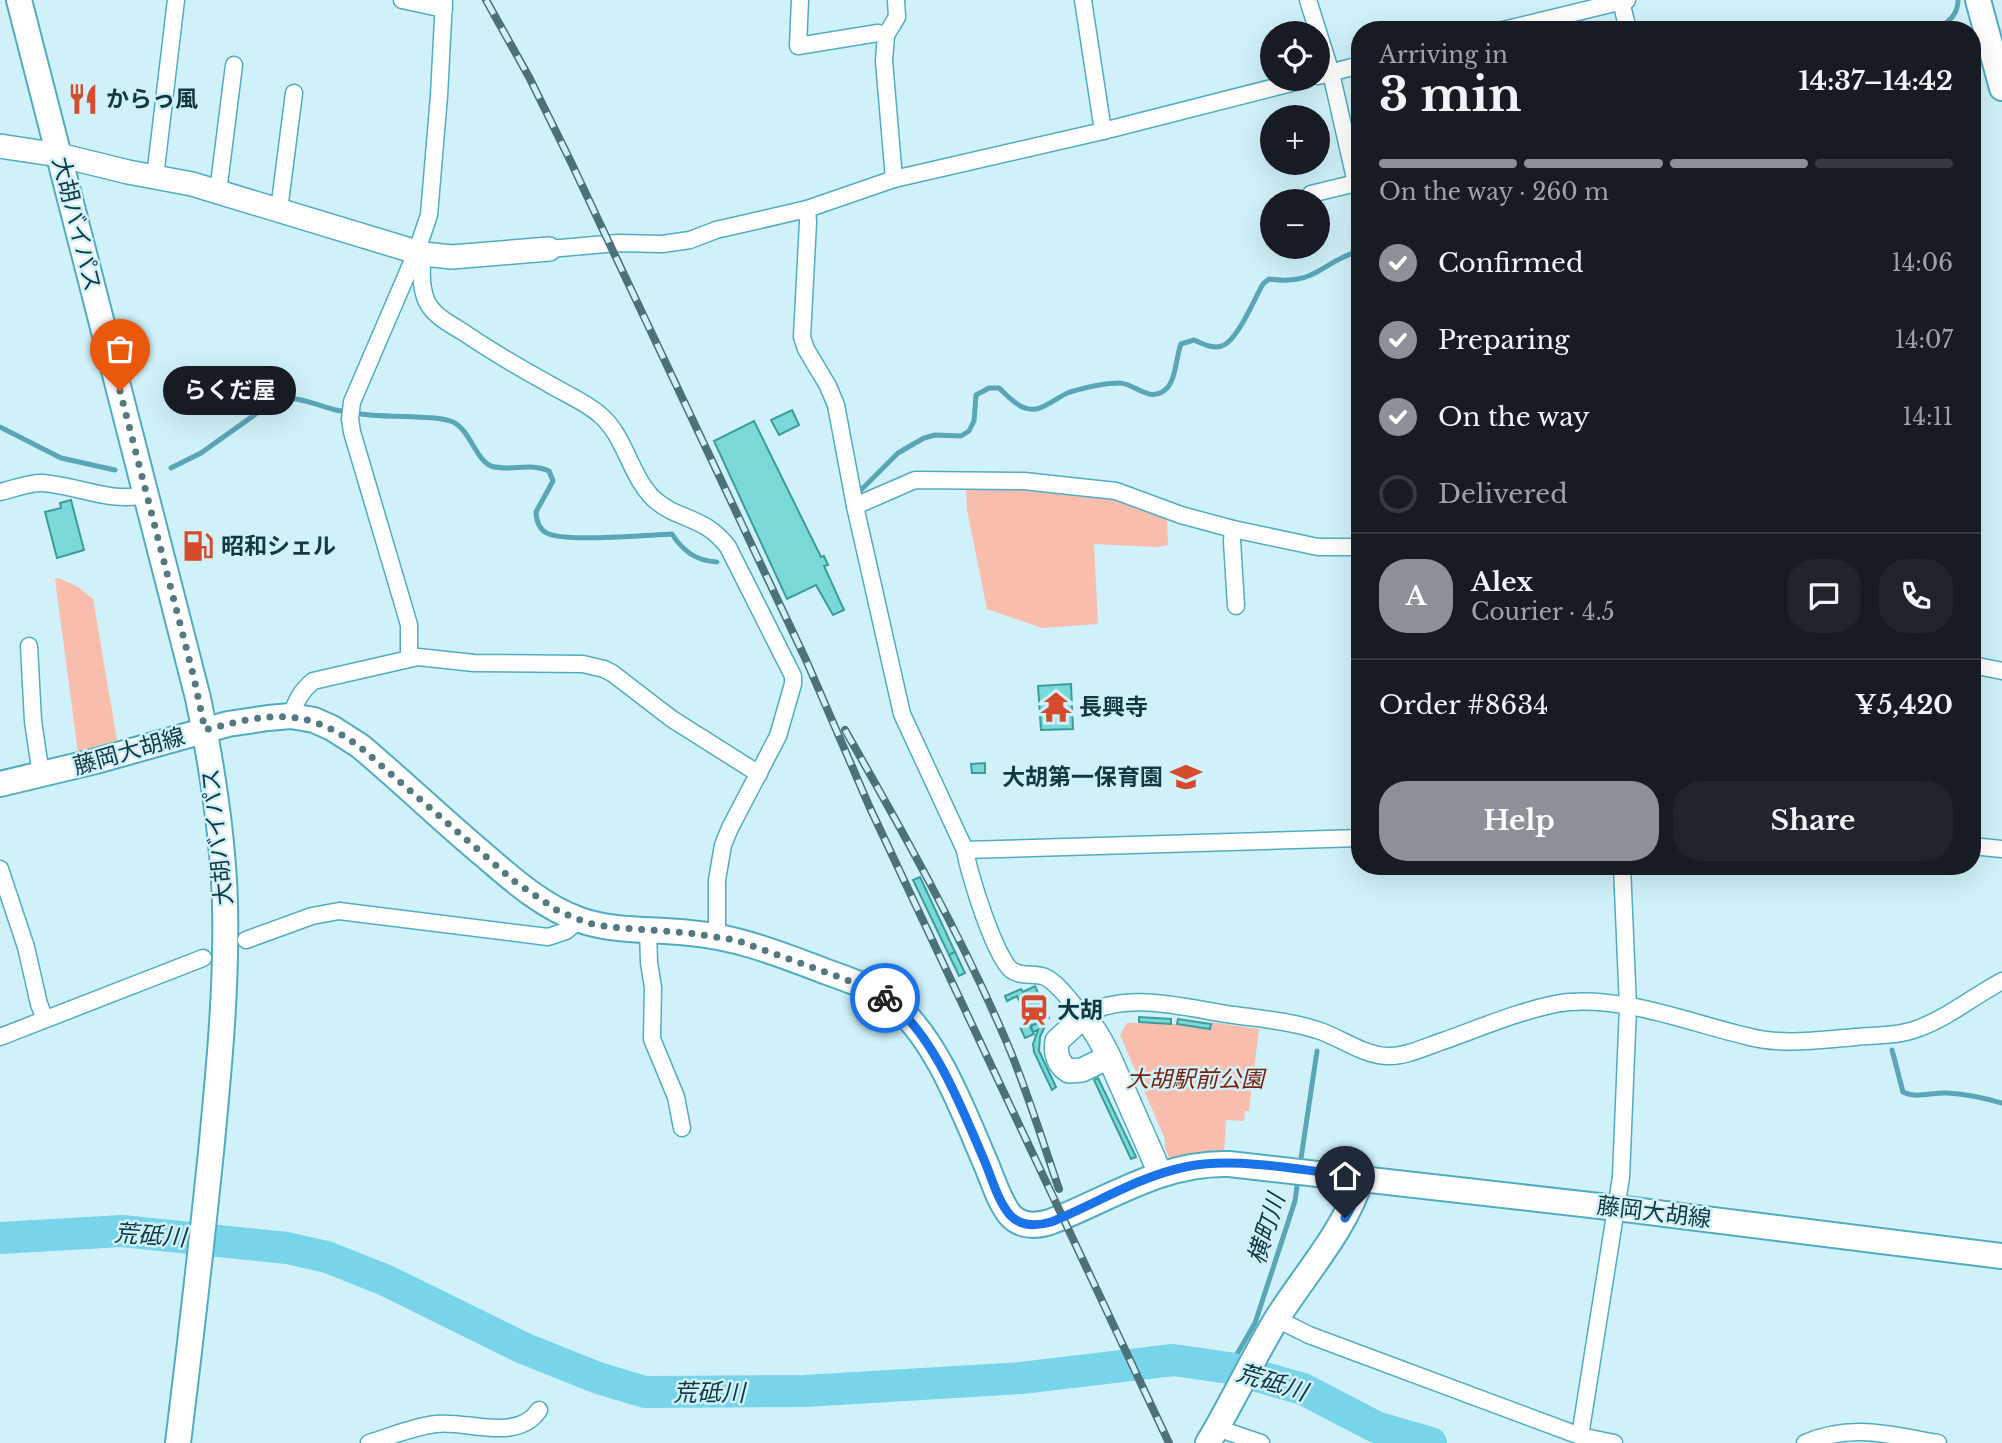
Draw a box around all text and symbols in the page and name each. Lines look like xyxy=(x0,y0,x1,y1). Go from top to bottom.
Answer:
map controls xyxy=(1260,21,1330,259)
button: locate xyxy=(1260,21,1330,91)
text: Arriving in xyxy=(1379,41,1508,69)
text: 14:37–14:42 xyxy=(1798,65,1953,97)
text: 3 min xyxy=(1379,66,1521,123)
restaurant icon: からっ風 xyxy=(66,82,100,116)
place label: からっ風 xyxy=(106,85,198,113)
button: + xyxy=(1260,105,1330,175)
street label: 大胡バイパス xyxy=(47,154,107,294)
text: On the way · 260 m xyxy=(1379,178,1609,206)
button: − xyxy=(1260,189,1330,259)
icon: check xyxy=(1379,244,1417,282)
text: Confirmed xyxy=(1438,247,1583,279)
text: 14:06 xyxy=(1892,249,1953,277)
pin xyxy=(90,319,150,391)
icon: check xyxy=(1379,321,1417,359)
text: Preparing xyxy=(1438,324,1570,356)
text: 14:07 xyxy=(1895,326,1953,354)
icon: bag xyxy=(101,330,139,368)
callout: らくだ屋 xyxy=(162,366,295,416)
text: らくだ屋 xyxy=(184,376,276,404)
icon: check xyxy=(1379,398,1417,436)
text: On the way xyxy=(1438,401,1590,433)
text: 14:11 xyxy=(1902,403,1953,431)
text: Delivered xyxy=(1438,478,1568,510)
fuel station icon: 昭和シェル xyxy=(181,529,215,563)
place label: 昭和シェル xyxy=(221,532,336,560)
button: chat xyxy=(1787,559,1861,633)
button: phone xyxy=(1879,559,1953,633)
text: Alex xyxy=(1471,566,1533,598)
text: A xyxy=(1405,580,1427,612)
text: Courier · 4.5 xyxy=(1471,598,1615,626)
text: Order #8634 xyxy=(1379,689,1548,721)
text: ¥5,420 xyxy=(1855,689,1953,721)
temple icon: 長興寺 xyxy=(1039,690,1073,724)
place label: 長興寺 xyxy=(1079,693,1148,721)
street label: 藤岡大胡線 xyxy=(70,722,188,780)
school or university icon: 大胡第一保育園 xyxy=(1169,760,1203,794)
place label: 大胡第一保育園 xyxy=(1002,763,1163,791)
street label: 大胡バイパス xyxy=(196,767,238,907)
button: Help xyxy=(1379,781,1659,861)
button: Share xyxy=(1673,781,1953,861)
courier xyxy=(850,963,920,1033)
icon: bike xyxy=(866,979,904,1017)
station icon: 大胡 xyxy=(1017,993,1051,1027)
place label: 大胡 xyxy=(1057,996,1103,1024)
park label: 大胡駅前公園 xyxy=(1126,1065,1267,1093)
pin xyxy=(1315,1146,1375,1218)
icon: home xyxy=(1326,1157,1364,1195)
water label: 横町川 xyxy=(1242,1187,1291,1268)
street label: 藤岡大胡線 xyxy=(1595,1191,1713,1233)
water label: 荒砥川 xyxy=(113,1218,190,1252)
water label: 荒砥川 xyxy=(1233,1358,1314,1407)
water label: 荒砥川 xyxy=(673,1378,748,1407)

